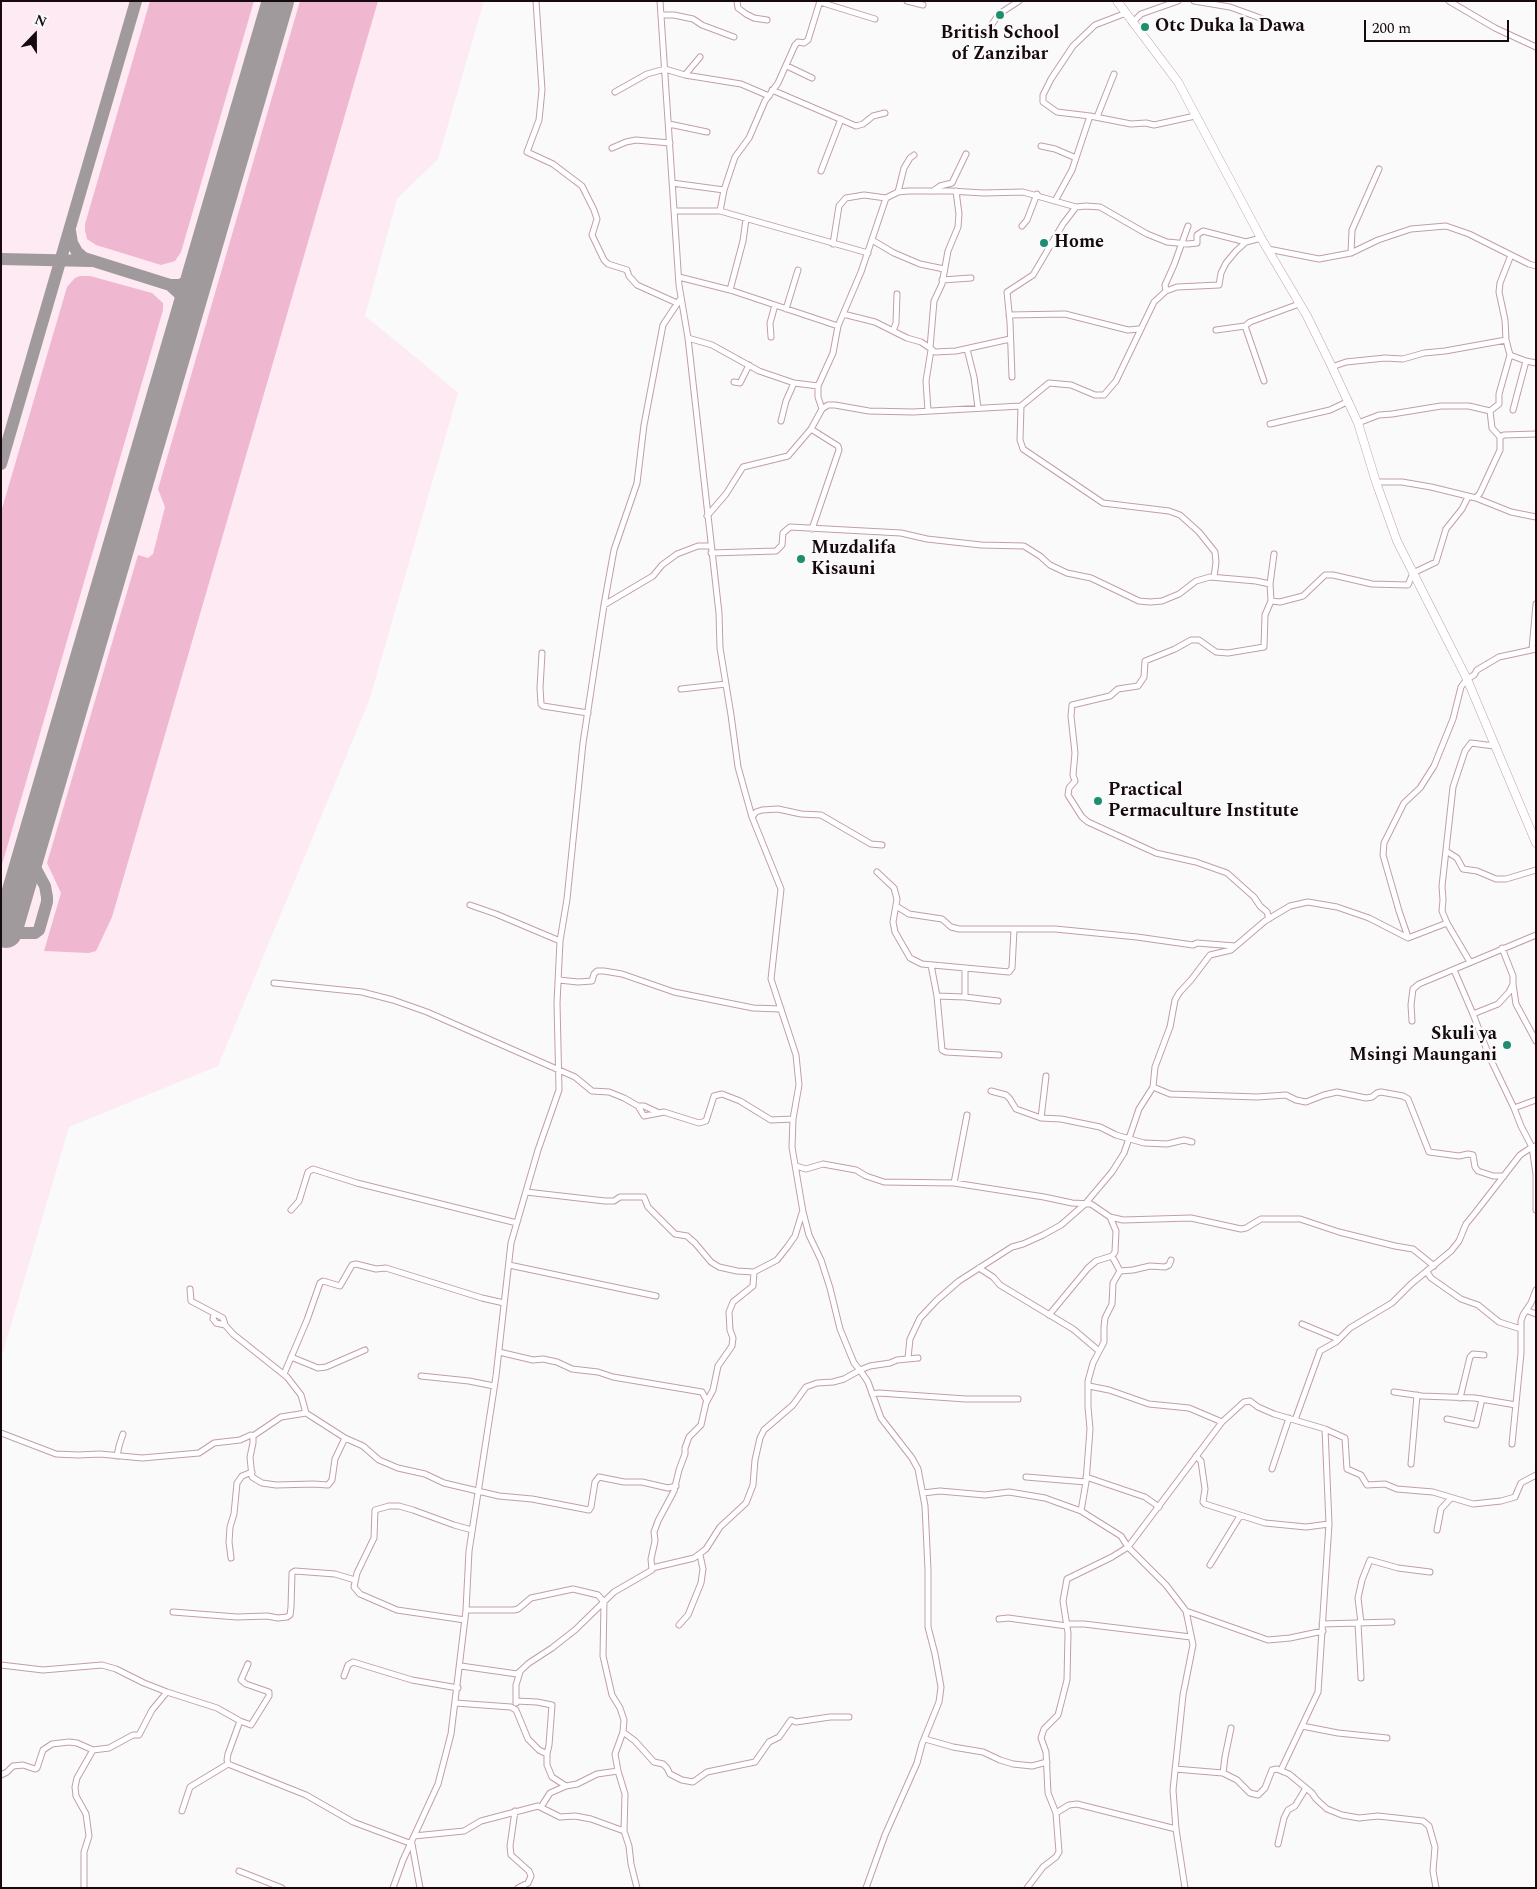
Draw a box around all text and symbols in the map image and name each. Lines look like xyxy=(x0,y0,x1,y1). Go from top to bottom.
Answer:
text: N xyxy=(32,9,50,33)
marker: British School of Zanzibar xyxy=(994,9,1006,21)
north arrow xyxy=(10,10,60,60)
scale bar xyxy=(1367,10,1512,42)
place label: Otc Duka la Dawa xyxy=(1155,16,1305,38)
text: 200 m xyxy=(1372,17,1411,40)
marker: Otc Duka la Dawa xyxy=(1139,21,1151,33)
place label: British School of Zanzibar xyxy=(941,23,1059,66)
place label: Home xyxy=(1054,232,1104,254)
marker: Home xyxy=(1038,237,1050,249)
place label: Muzdalifa Kisauni xyxy=(811,538,896,580)
marker: Muzdalifa Kisauni xyxy=(795,553,807,565)
place label: Practical Permaculture Institute xyxy=(1108,780,1299,822)
marker: Practical Permaculture Institute xyxy=(1092,795,1104,807)
place label: Skuli ya Msingi Maungani xyxy=(1349,1024,1497,1066)
marker: Skuli ya Msingi Maungani xyxy=(1501,1039,1513,1051)

